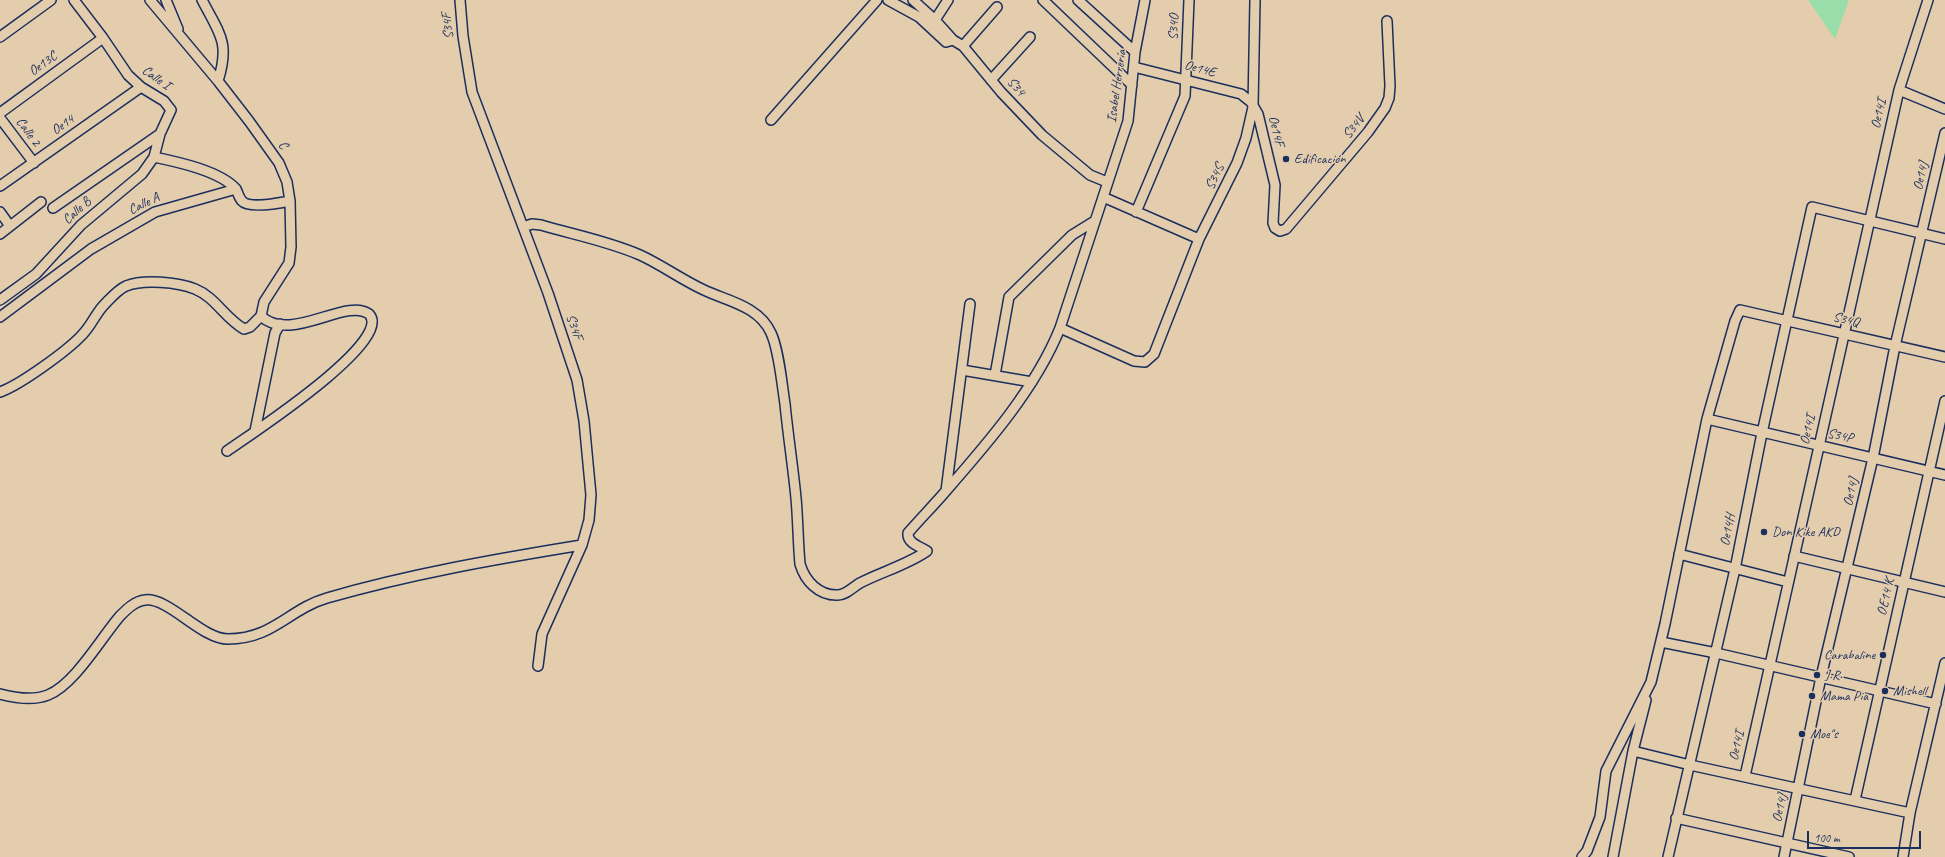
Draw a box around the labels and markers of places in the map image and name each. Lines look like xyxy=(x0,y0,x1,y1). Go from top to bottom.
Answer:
place label: Edificación xyxy=(1294,151,1346,167)
marker: Edificación xyxy=(1281,154,1291,164)
place label: Don Kike AKD xyxy=(1772,524,1840,540)
marker: Don Kike AKD xyxy=(1759,527,1769,537)
place label: Carabaline xyxy=(1824,647,1875,663)
marker: Carabaline xyxy=(1878,650,1888,660)
place label: J.R. xyxy=(1825,667,1842,683)
marker: J.R. xyxy=(1812,670,1822,680)
place label: Mishell xyxy=(1893,683,1926,699)
marker: Mishell xyxy=(1880,686,1890,696)
place label: Mama Pia xyxy=(1820,688,1868,704)
marker: Mama Pia xyxy=(1807,691,1817,701)
place label: Moe"s xyxy=(1810,726,1838,742)
marker: Moe"s xyxy=(1797,729,1807,739)

